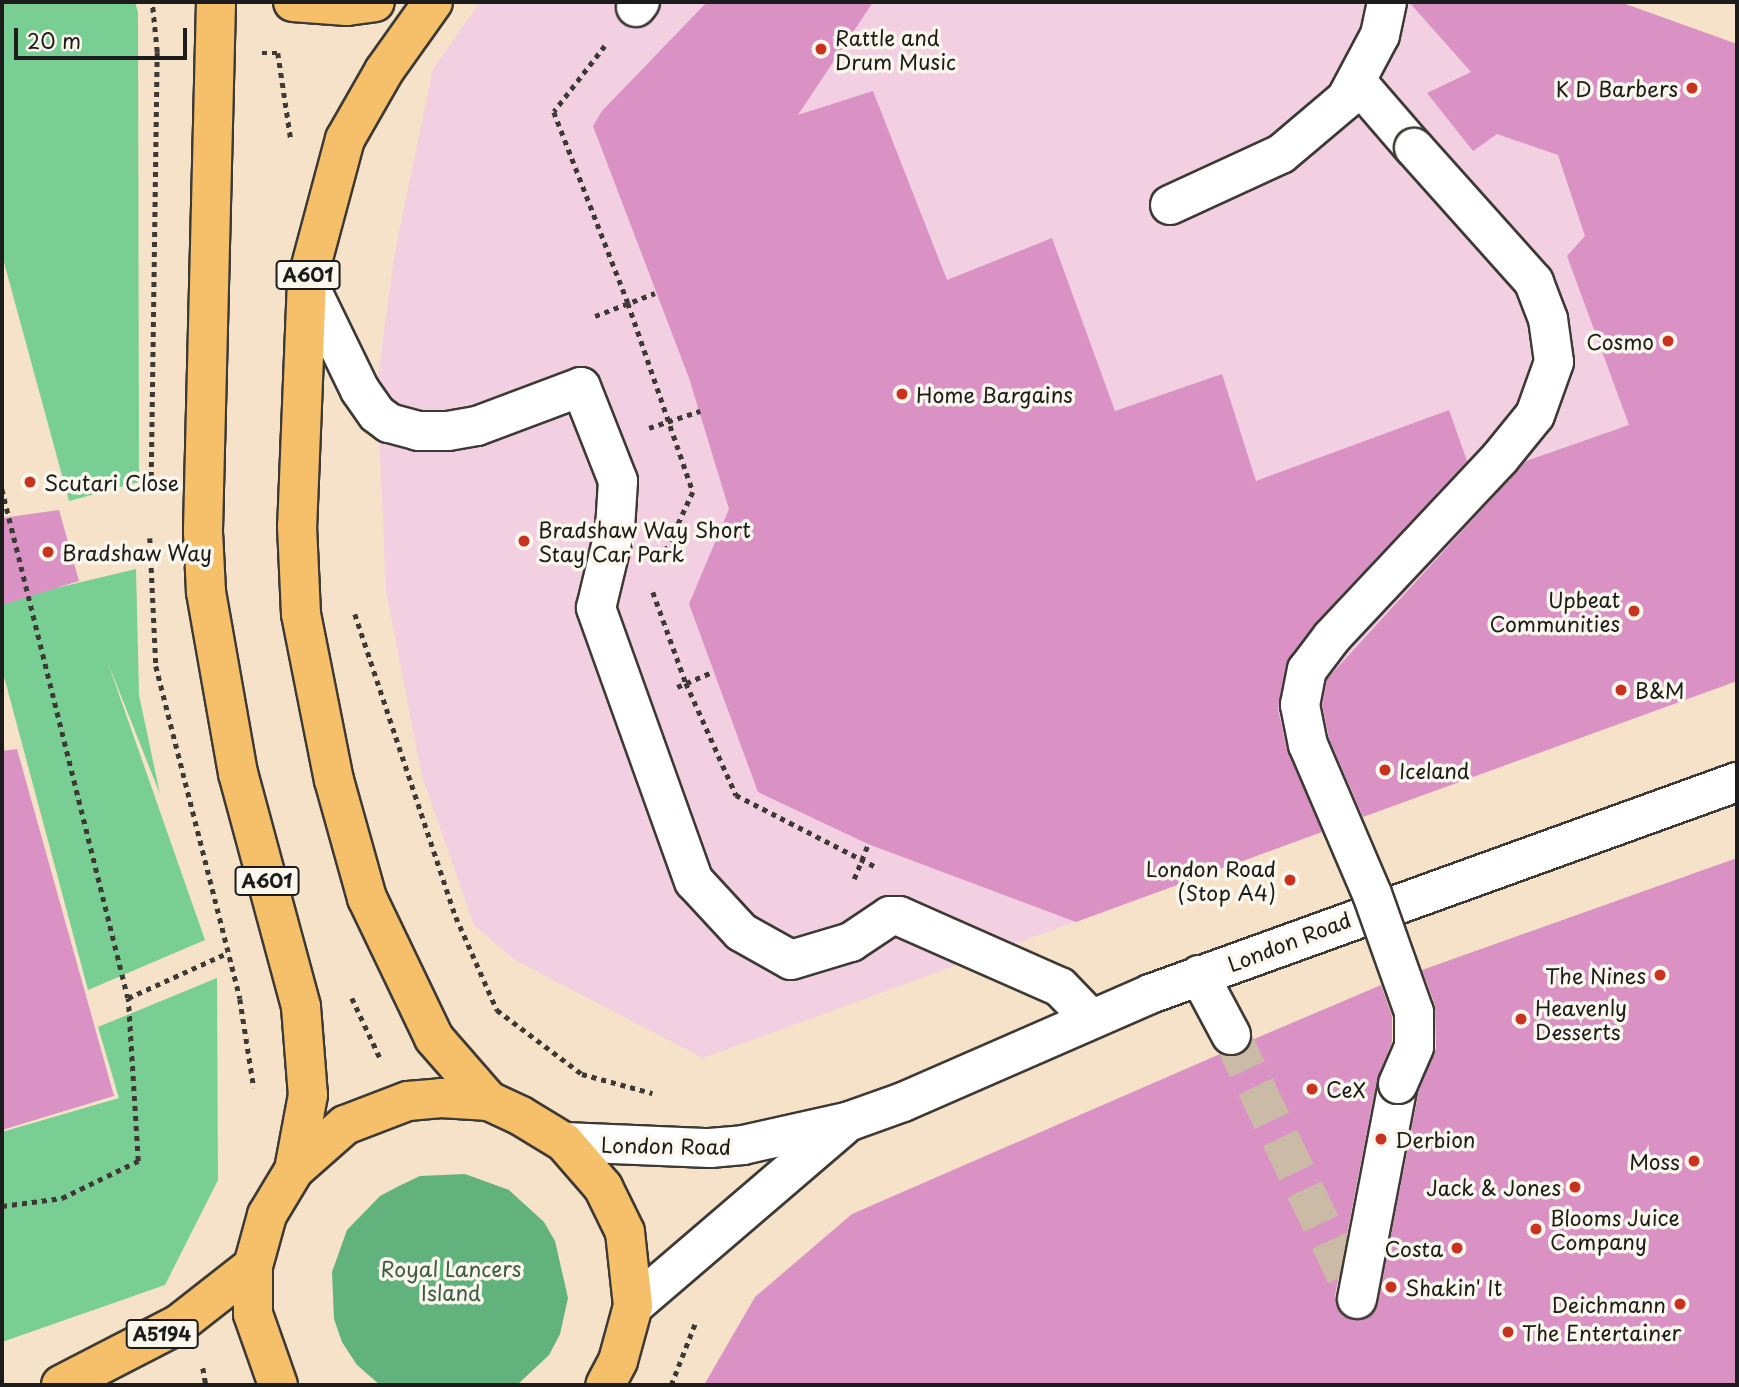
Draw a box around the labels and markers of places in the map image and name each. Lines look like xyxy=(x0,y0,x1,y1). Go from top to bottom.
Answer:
place label: Rattle and Drum Music xyxy=(835,24,956,74)
marker: Rattle and Drum Music xyxy=(813,41,829,57)
place label: K D Barbers xyxy=(1555,75,1678,101)
marker: K D Barbers xyxy=(1684,80,1700,96)
place label: Cosmo xyxy=(1586,328,1654,354)
marker: Cosmo xyxy=(1660,333,1676,349)
place label: Home Bargains xyxy=(916,381,1073,407)
marker: Home Bargains xyxy=(894,386,910,402)
place label: Scutari Close xyxy=(44,469,180,495)
marker: Scutari Close xyxy=(22,474,38,490)
place label: Bradshaw Way Short Stay Car Park xyxy=(538,516,754,566)
marker: Bradshaw Way Short Stay Car Park xyxy=(516,533,532,549)
place label: Bradshaw Way xyxy=(62,539,215,565)
marker: Bradshaw Way xyxy=(40,544,56,560)
place label: Upbeat Communities xyxy=(1489,586,1620,636)
marker: Upbeat Communities xyxy=(1626,603,1642,619)
place label: B&M xyxy=(1635,677,1685,703)
marker: B&M xyxy=(1613,682,1629,698)
place label: Iceland xyxy=(1399,757,1470,783)
marker: Iceland xyxy=(1377,762,1393,778)
place label: London Road (Stop A4) xyxy=(1146,855,1276,905)
marker: London Road (Stop A4) xyxy=(1282,872,1298,888)
place label: The Nines xyxy=(1545,962,1646,988)
marker: The Nines xyxy=(1652,967,1668,983)
place label: Heavenly Desserts xyxy=(1535,994,1627,1044)
marker: Heavenly Desserts xyxy=(1513,1011,1529,1027)
place label: CeX xyxy=(1326,1076,1366,1102)
marker: CeX xyxy=(1304,1081,1320,1097)
place label: Derbion xyxy=(1395,1126,1475,1152)
marker: Derbion xyxy=(1373,1131,1389,1147)
place label: Moss xyxy=(1629,1148,1680,1174)
marker: Moss xyxy=(1686,1153,1702,1169)
place label: Jack & Jones xyxy=(1426,1174,1561,1200)
marker: Jack & Jones xyxy=(1567,1179,1583,1195)
place label: Blooms Juice Company xyxy=(1550,1204,1682,1254)
marker: Blooms Juice Company xyxy=(1528,1221,1544,1237)
place label: Costa xyxy=(1385,1235,1443,1261)
marker: Costa xyxy=(1449,1240,1465,1256)
place label: Shakin' It xyxy=(1405,1274,1503,1300)
marker: Shakin' It xyxy=(1383,1279,1399,1295)
place label: Deichmann xyxy=(1552,1291,1666,1317)
marker: Deichmann xyxy=(1672,1296,1688,1312)
place label: The Entertainer xyxy=(1522,1319,1683,1345)
marker: The Entertainer xyxy=(1500,1324,1516,1340)

